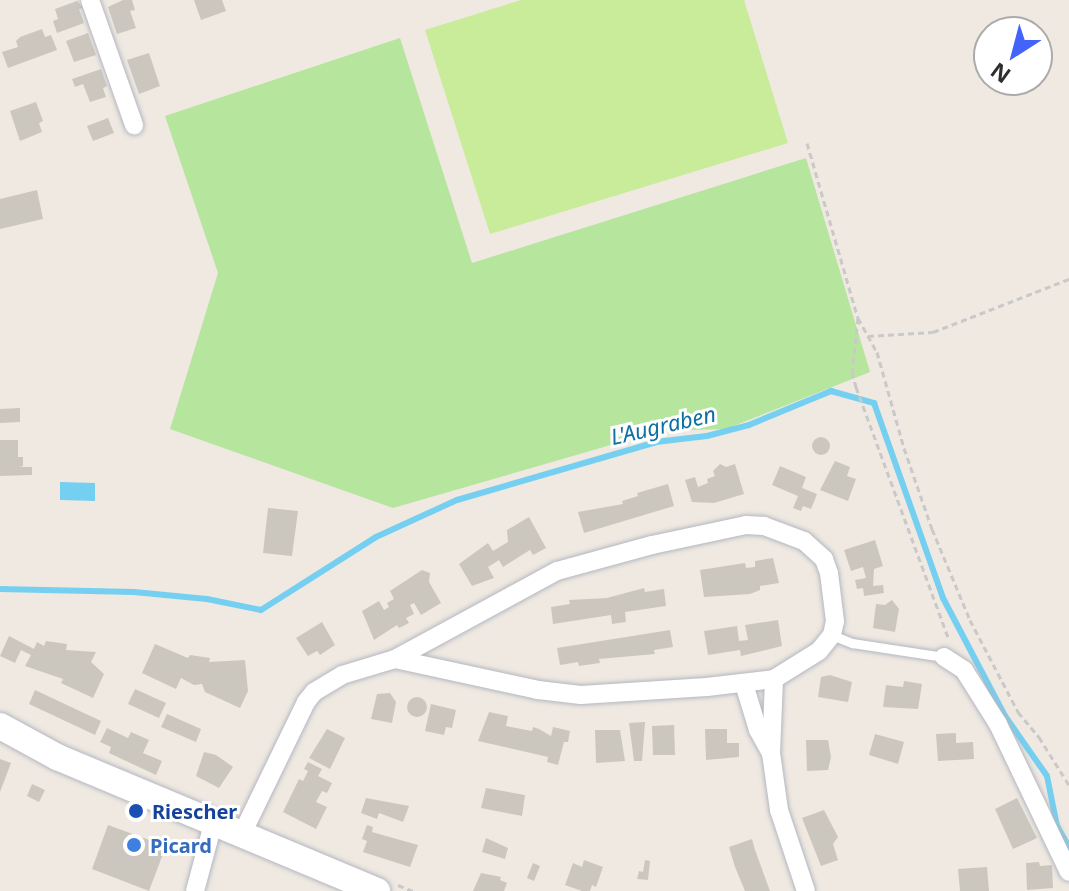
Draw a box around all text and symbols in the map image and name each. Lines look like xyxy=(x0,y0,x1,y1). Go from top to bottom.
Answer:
north arrow xyxy=(973,16,1053,96)
text: N xyxy=(984,56,1016,91)
water label: L'Augraben xyxy=(608,400,718,450)
place label: Riescher xyxy=(152,799,237,823)
marker: Riescher xyxy=(127,802,145,820)
place label: Picard xyxy=(150,833,212,857)
marker: Picard xyxy=(125,836,143,854)

